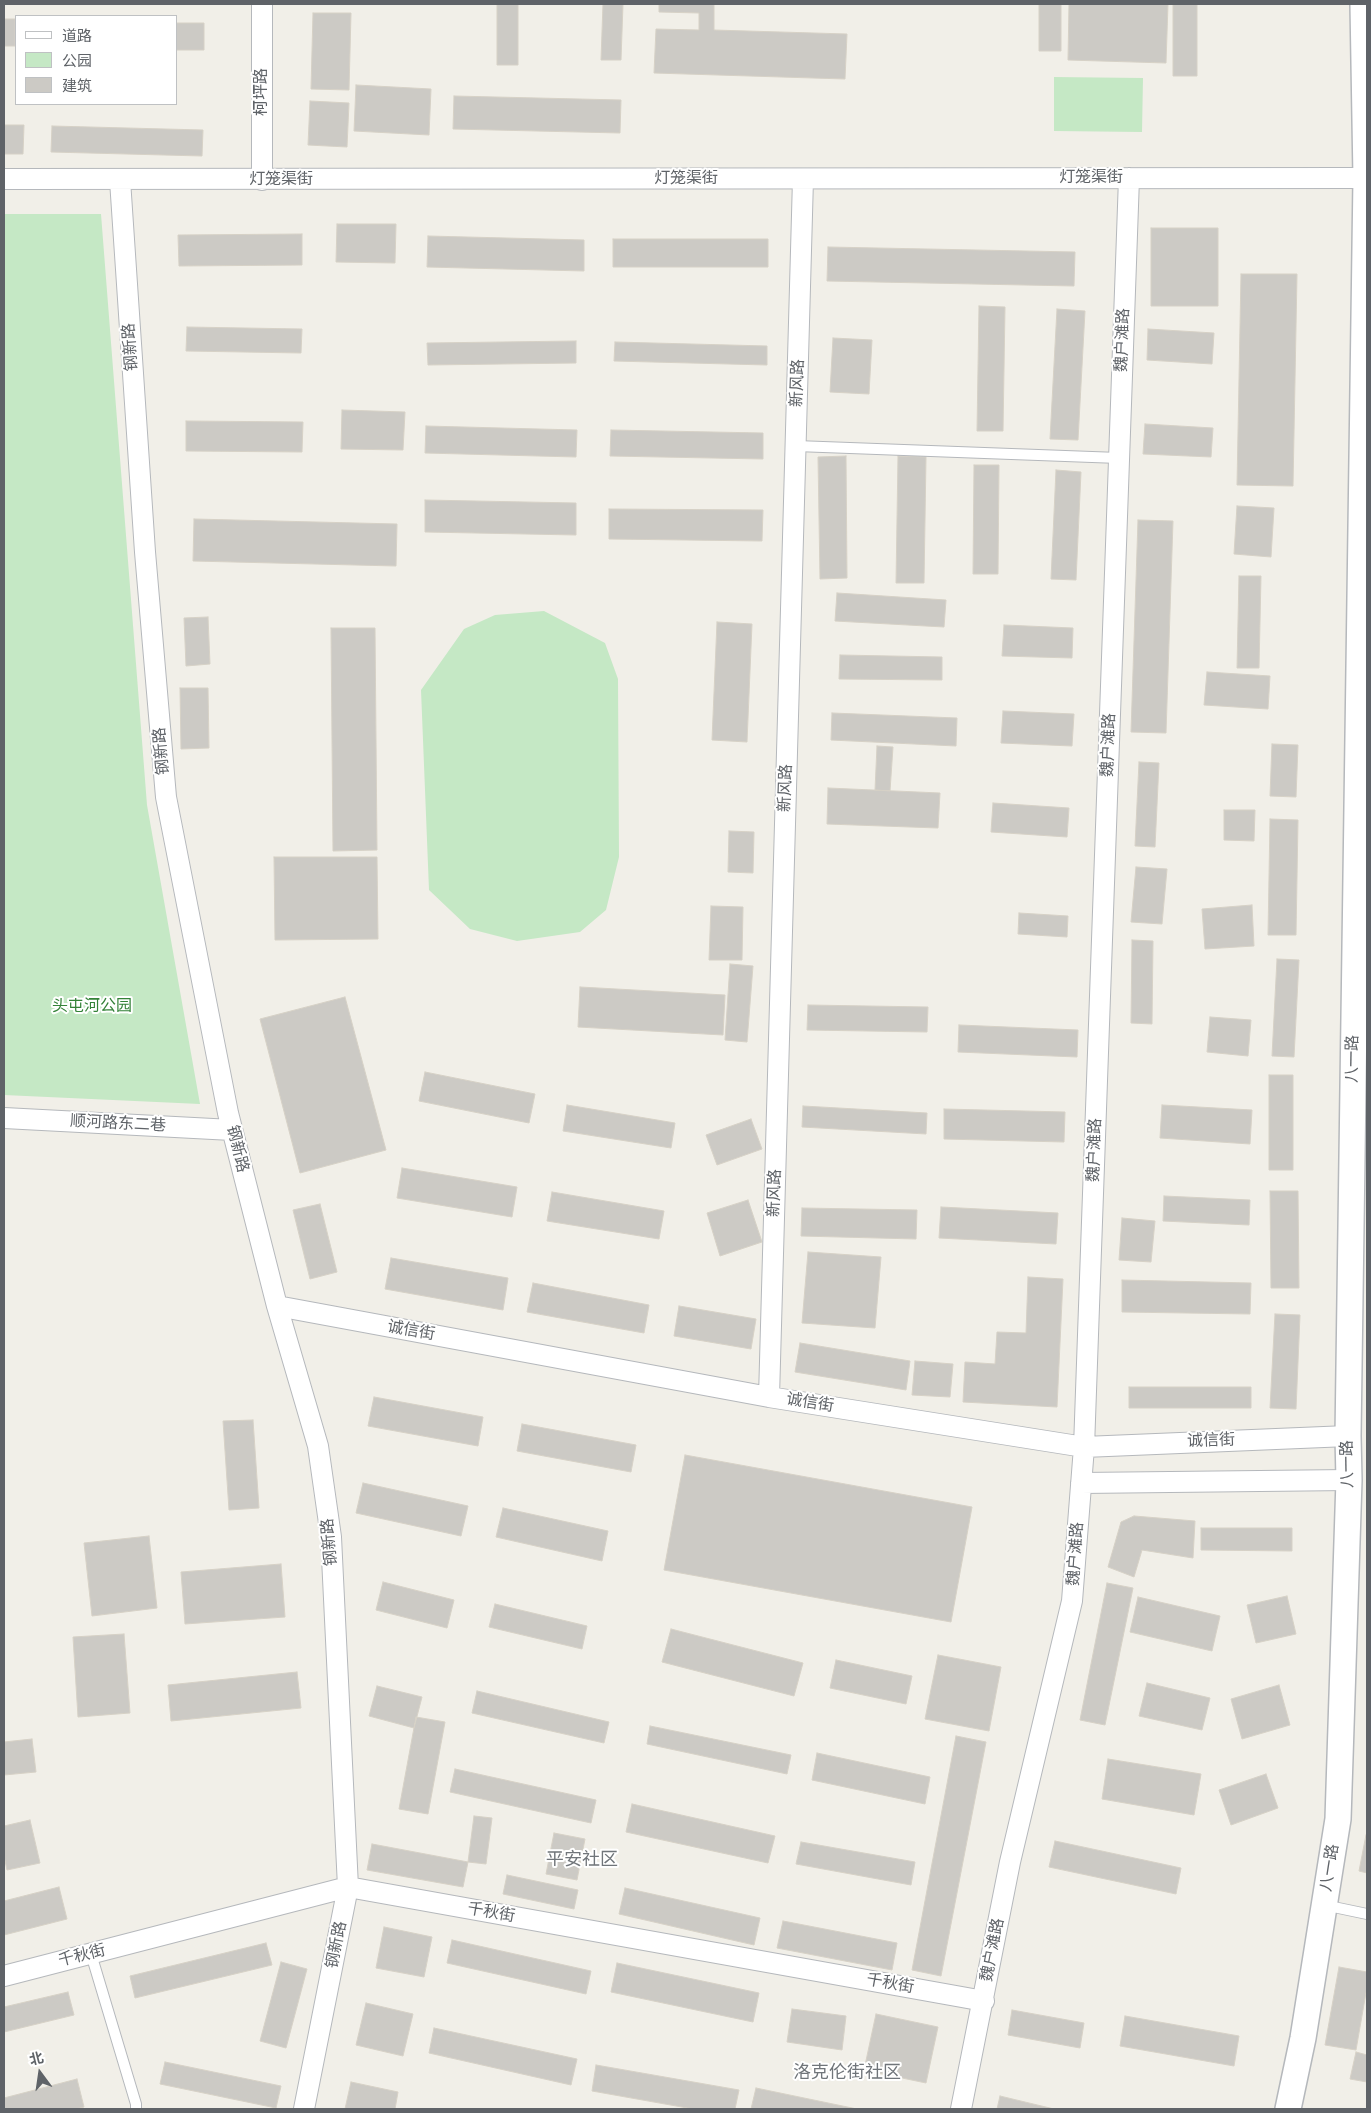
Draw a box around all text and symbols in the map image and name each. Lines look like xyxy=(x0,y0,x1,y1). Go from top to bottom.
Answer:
legend xyxy=(15,15,178,105)
text: 道路 xyxy=(62,26,92,46)
text: 公园 xyxy=(62,51,92,71)
street label: 柯坪路 xyxy=(252,68,272,116)
text: 建筑 xyxy=(62,76,92,96)
street label: 灯笼渠街 xyxy=(1059,168,1123,188)
street label: 灯笼渠街 xyxy=(654,169,718,189)
street label: 灯笼渠街 xyxy=(249,170,313,190)
street label: 魏户滩路 xyxy=(1112,308,1134,372)
street label: 钢新路 xyxy=(120,322,142,372)
street label: 新风路 xyxy=(788,359,808,407)
street label: 魏户滩路 xyxy=(1098,713,1120,777)
street label: 钢新路 xyxy=(150,726,174,776)
street label: 新风路 xyxy=(776,764,796,812)
park label: 头屯河公园 xyxy=(52,997,132,1017)
street label: 八一路 xyxy=(1343,1035,1363,1083)
street label: 顺河路东二巷 xyxy=(70,1112,166,1136)
street label: 魏户滩路 xyxy=(1084,1118,1106,1182)
street label: 钢新路 xyxy=(222,1123,252,1175)
street label: 新风路 xyxy=(765,1169,785,1217)
street label: 诚信街 xyxy=(386,1317,436,1345)
street label: 诚信街 xyxy=(785,1390,835,1416)
street label: 诚信街 xyxy=(1187,1431,1235,1451)
street label: 八一路 xyxy=(1338,1440,1358,1488)
street label: 钢新路 xyxy=(318,1517,342,1567)
street label: 魏户滩路 xyxy=(1064,1521,1088,1587)
street label: 八一路 xyxy=(1317,1843,1343,1893)
district label: 平安社区 xyxy=(546,1849,618,1871)
street label: 千秋街 xyxy=(466,1899,516,1927)
street label: 魏户滩路 xyxy=(977,1917,1009,1983)
street label: 钢新路 xyxy=(323,1920,351,1970)
street label: 千秋街 xyxy=(56,1941,108,1971)
street label: 千秋街 xyxy=(865,1970,915,1998)
north arrow xyxy=(15,2048,65,2098)
text: 北 xyxy=(27,2048,45,2069)
district label: 洛克伦街社区 xyxy=(793,2062,901,2084)

